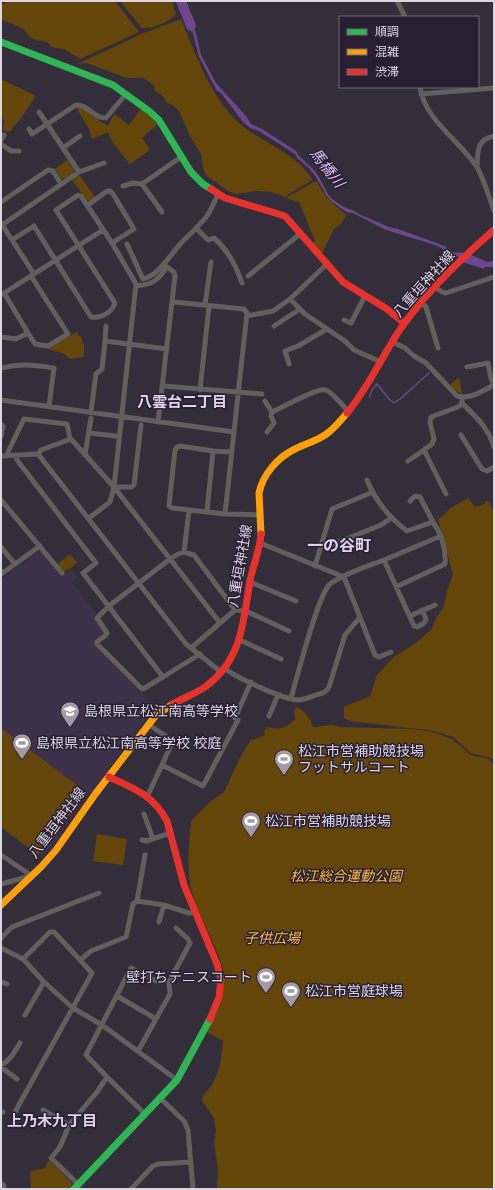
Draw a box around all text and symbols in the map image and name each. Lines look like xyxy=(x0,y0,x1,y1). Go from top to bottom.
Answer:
legend xyxy=(339,16,479,88)
text: 順調 xyxy=(375,25,399,39)
text: 混雑 xyxy=(375,45,399,59)
text: 渋滞 xyxy=(375,65,399,79)
water label: 馬橋川 xyxy=(306,145,349,193)
street label: 八重垣神社線 xyxy=(390,247,458,321)
district label: 八雲台二丁目 xyxy=(137,393,227,411)
street label: 八重垣神社線 xyxy=(224,523,256,609)
district label: 一の谷町 xyxy=(307,536,371,555)
school or university icon: 島根県立松江南高等学校 xyxy=(59,700,81,728)
place label: 島根県立松江南高等学校 xyxy=(84,703,238,720)
sports icon: 島根県立松江南高等学校 校庭 xyxy=(11,732,33,760)
place label: 島根県立松江南高等学校 校庭 xyxy=(36,735,221,752)
place label: 松江市営補助競技場 フットサルコート xyxy=(298,743,424,776)
sports icon: 松江市営補助競技場 フットサルコート xyxy=(273,748,295,776)
street label: 八重垣神社線 xyxy=(25,784,89,862)
sports icon: 松江市営補助競技場 xyxy=(240,810,262,838)
place label: 松江市営補助競技場 xyxy=(265,813,391,830)
park label: 松江総合運動公園 xyxy=(290,868,404,885)
park label: 子供広場 xyxy=(244,930,302,947)
sports icon: 壁打ちテニスコート xyxy=(255,966,277,994)
place label: 壁打ちテニスコート xyxy=(126,969,252,986)
sports icon: 松江市営庭球場 xyxy=(280,980,302,1008)
place label: 松江市営庭球場 xyxy=(305,983,403,1000)
district label: 上乃木九丁目 xyxy=(7,1112,97,1130)

